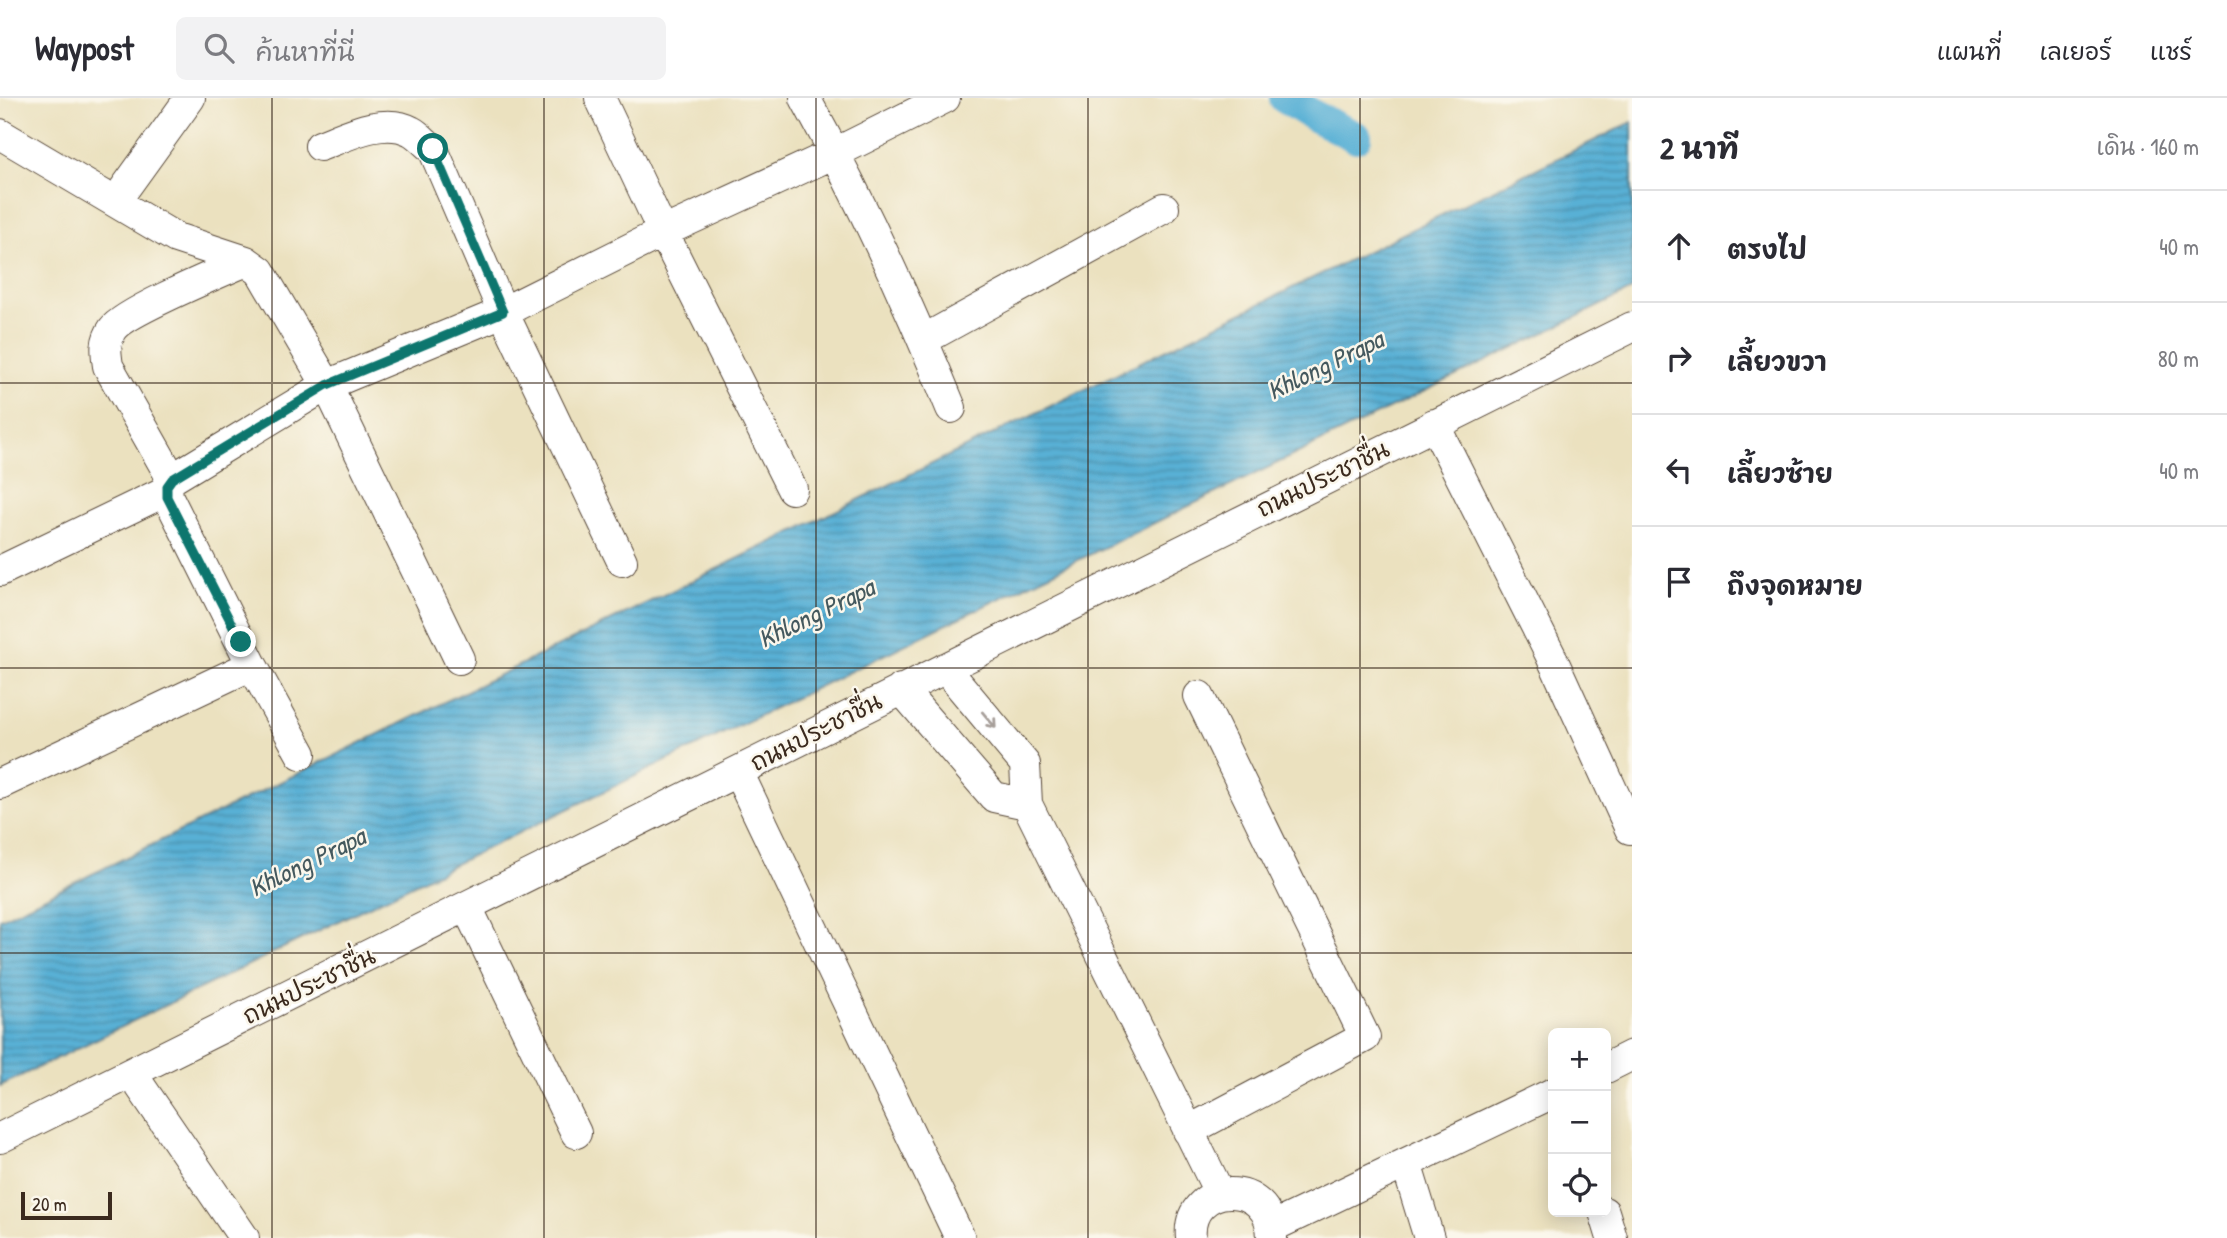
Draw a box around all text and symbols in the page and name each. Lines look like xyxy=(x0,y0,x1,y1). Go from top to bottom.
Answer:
search box xyxy=(176,17,666,80)
text: Waypost xyxy=(35,26,134,70)
icon: search xyxy=(200,29,238,67)
text: ค้นหาที่นี่ xyxy=(256,34,355,69)
text: แผนที่ xyxy=(1937,35,2002,67)
text: เลเยอร์ xyxy=(2040,35,2112,67)
text: แชร์ xyxy=(2150,35,2192,67)
text: 2 นาที xyxy=(1660,128,1739,168)
text: เดิน · 160 m xyxy=(2097,131,2199,162)
route start xyxy=(417,133,448,164)
icon: ahead xyxy=(1660,227,1698,265)
text: 40 m xyxy=(2159,231,2199,262)
text: ตรงไป xyxy=(1727,232,1807,267)
water label: Khlong Prapa xyxy=(1261,320,1392,409)
icon: right xyxy=(1660,339,1698,377)
text: 80 m xyxy=(2158,343,2199,374)
text: เลี้ยวขวา xyxy=(1727,344,1827,379)
street label: ถนนประชาชื่น xyxy=(1249,428,1394,524)
icon: left xyxy=(1660,451,1698,489)
text: 40 m xyxy=(2159,455,2199,486)
text: เลี้ยวซ้าย xyxy=(1727,456,1833,491)
icon: arrive xyxy=(1660,563,1698,601)
water label: Khlong Prapa xyxy=(752,568,883,657)
text: ถึงจุดหมาย xyxy=(1727,568,1863,603)
route end xyxy=(225,626,256,657)
street label: ถนนประชาชื่น xyxy=(742,680,887,778)
one-way arrow xyxy=(981,711,996,729)
water label: Khlong Prapa xyxy=(243,817,374,906)
street label: ถนนประชาชื่น xyxy=(235,935,380,1031)
map controls xyxy=(1548,1028,1611,1217)
button: + xyxy=(1548,1028,1611,1091)
button: − xyxy=(1548,1091,1611,1154)
button: locate xyxy=(1548,1154,1611,1217)
scale bar xyxy=(21,1189,112,1221)
text: 20 m xyxy=(32,1191,67,1217)

